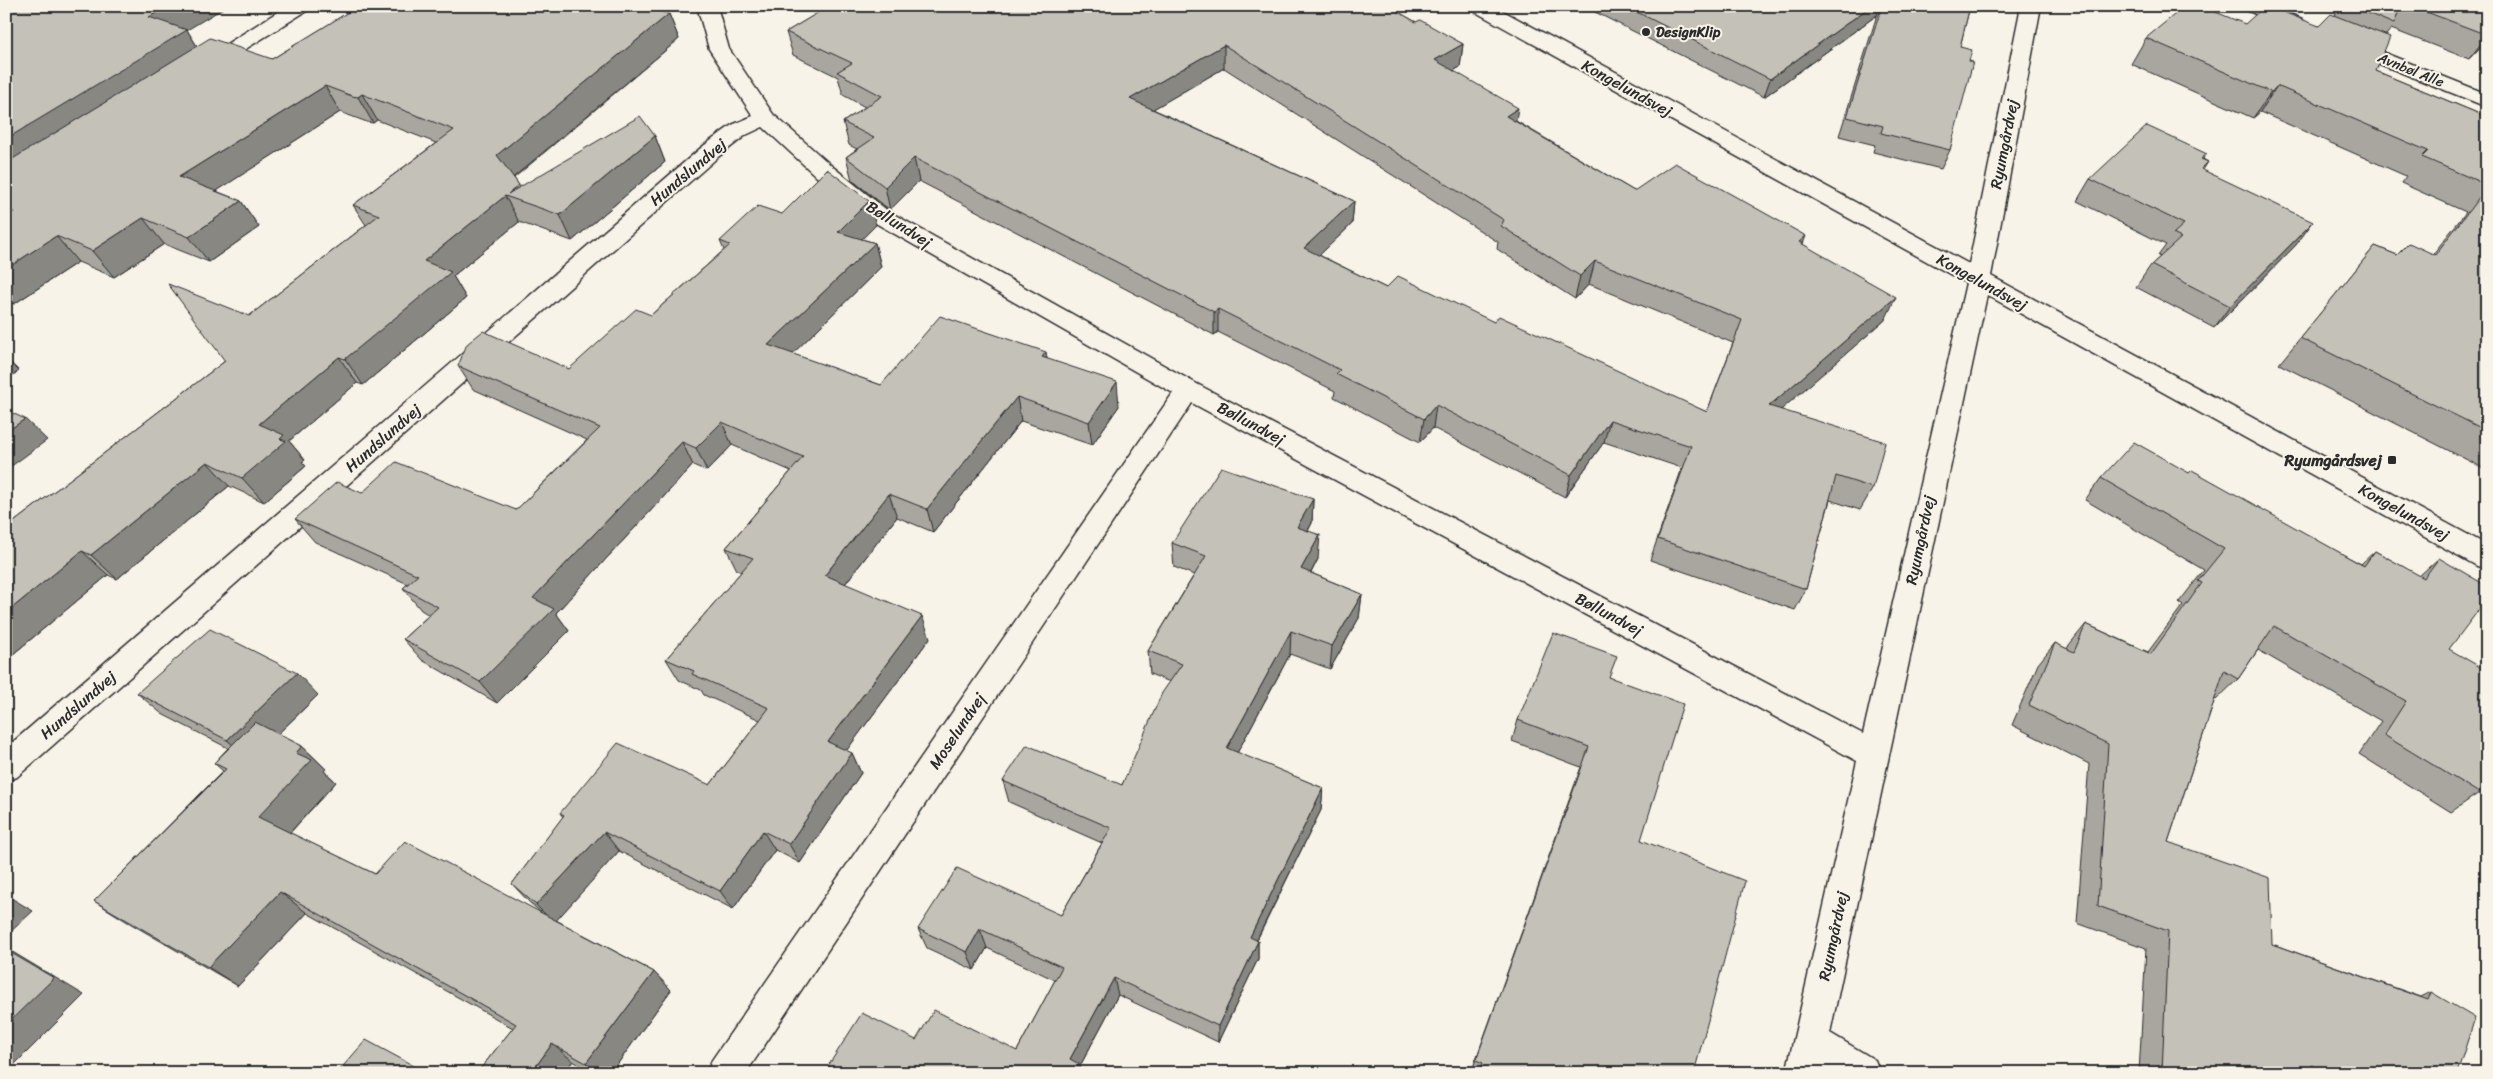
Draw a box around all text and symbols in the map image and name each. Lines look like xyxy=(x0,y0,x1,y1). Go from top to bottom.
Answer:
place label: DesignKlip xyxy=(1656,20,1721,45)
marker: DesignKlip xyxy=(1640,26,1652,38)
street label: Avnbøl Alle xyxy=(2373,45,2448,95)
street label: Kongelundsvej xyxy=(1576,51,1679,125)
street label: Ryumgårdvej xyxy=(1981,96,2027,191)
street label: Hundslundvej xyxy=(643,130,734,213)
street label: Bøllundvej xyxy=(860,192,939,256)
street label: Kongelundsvej xyxy=(1931,245,2034,319)
street label: Bøllundvej xyxy=(1212,393,1291,454)
street label: Hundslundvej xyxy=(338,396,429,480)
place label: Ryumgårdsvej xyxy=(2284,446,2383,475)
marker: Ryumgårdsvej xyxy=(2386,454,2398,466)
street label: Kongelundsvej xyxy=(2353,475,2456,549)
street label: Ryumgårdvej xyxy=(1896,492,1944,587)
street label: Bøllundvej xyxy=(1570,584,1649,645)
street label: Hundslundvej xyxy=(33,663,124,747)
street label: Moselundvej xyxy=(921,686,994,775)
street label: Ryumgårdvej xyxy=(1809,888,1857,983)

